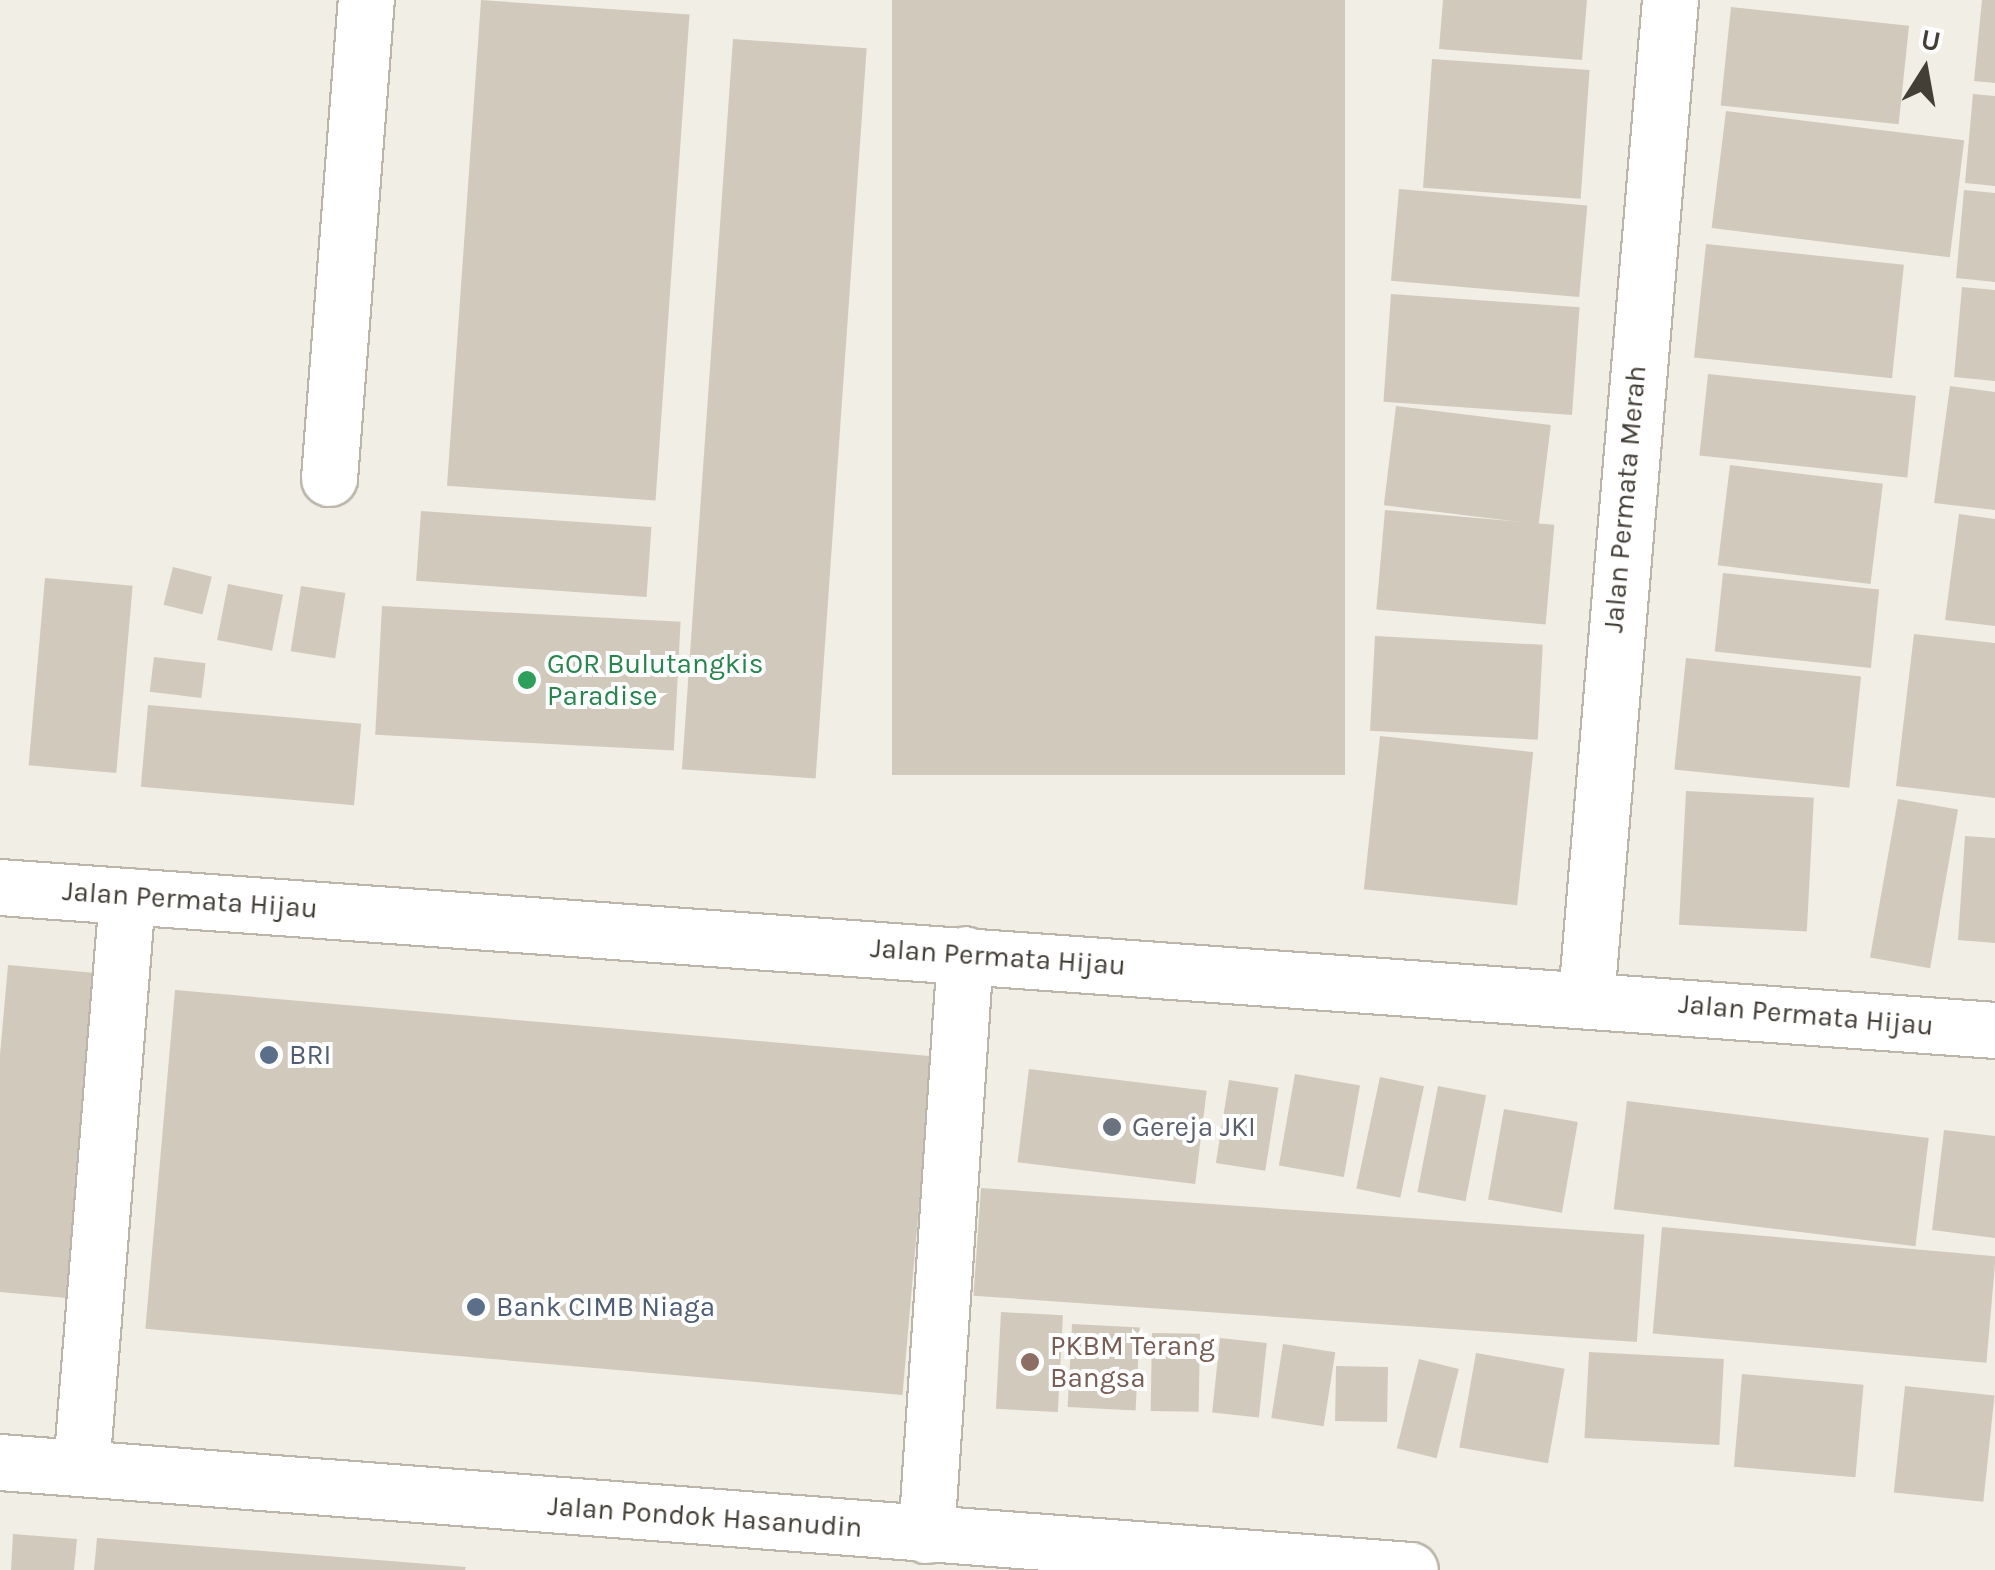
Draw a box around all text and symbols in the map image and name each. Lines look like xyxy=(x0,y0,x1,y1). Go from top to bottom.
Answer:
north arrow xyxy=(1875,20,1975,120)
text: U xyxy=(1918,22,1943,58)
street label: Jalan Permata Merah xyxy=(1597,364,1653,634)
place label: GOR Bulutangkis Paradise xyxy=(547,647,764,713)
marker: GOR Bulutangkis Paradise xyxy=(516,669,538,691)
street label: Jalan Permata Hijau xyxy=(61,874,319,926)
street label: Jalan Permata Hijau xyxy=(869,931,1127,983)
street label: Jalan Permata Hijau xyxy=(1677,987,1935,1043)
place label: BRI xyxy=(289,1038,331,1072)
marker: BRI xyxy=(258,1044,280,1066)
place label: Gereja JKI xyxy=(1132,1110,1256,1144)
marker: Gereja JKI xyxy=(1101,1116,1123,1138)
place label: Bank CIMB Niaga xyxy=(496,1290,715,1324)
marker: Bank CIMB Niaga xyxy=(465,1296,487,1318)
place label: PKBM Terang Bangsa xyxy=(1050,1329,1215,1395)
marker: PKBM Terang Bangsa xyxy=(1019,1351,1041,1373)
street label: Jalan Pondok Hasanudin xyxy=(546,1489,864,1545)

